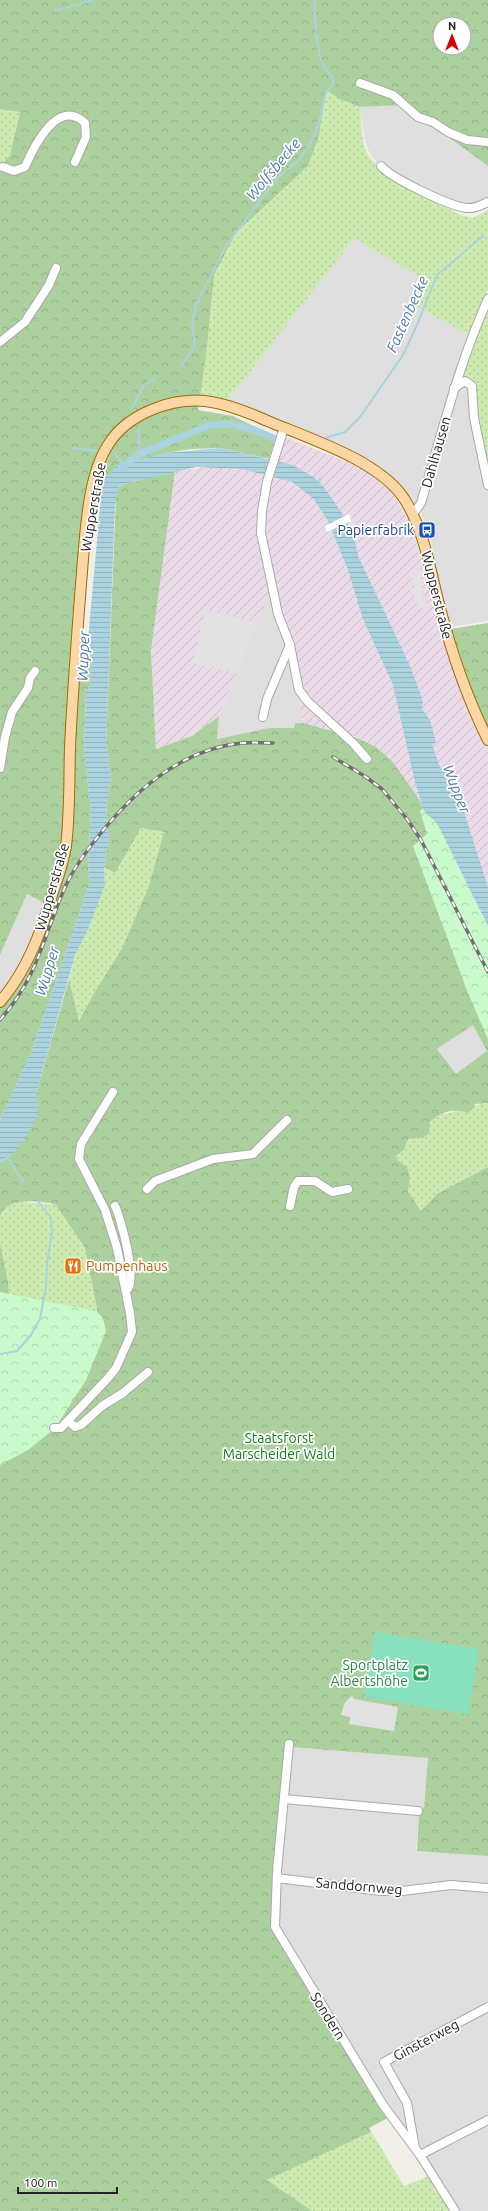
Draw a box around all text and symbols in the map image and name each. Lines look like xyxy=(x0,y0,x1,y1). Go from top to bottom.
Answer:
north arrow xyxy=(432,16,472,56)
text: N xyxy=(448,20,456,32)
water label: Wolfsbecke xyxy=(242,134,304,203)
water label: Fastenbecke xyxy=(383,273,432,355)
street label: Dahlhausen xyxy=(418,414,454,490)
street label: Wupperstraße xyxy=(77,461,109,553)
bus stop icon: Papierfabrik xyxy=(417,520,437,540)
place label: Papierfabrik xyxy=(337,522,414,538)
street label: Wupperstraße xyxy=(418,549,456,641)
water label: Wupper xyxy=(74,629,92,682)
water label: Wupper xyxy=(440,762,474,817)
street label: Wupperstraße xyxy=(32,841,72,933)
water label: Wupper xyxy=(31,943,63,998)
restaurant icon: Pumpenhaus xyxy=(63,1256,83,1276)
place label: Pumpenhaus xyxy=(86,1258,168,1274)
park label: Staatsforst Marscheider Wald xyxy=(223,1430,335,1462)
place label: Sportplatz Albertshöhe xyxy=(331,1657,408,1689)
sports icon: Sportplatz Albertshöhe xyxy=(411,1663,431,1683)
street label: Sanddornweg xyxy=(315,1874,403,1898)
street label: Sondern xyxy=(307,1989,349,2043)
street label: Ginsterweg xyxy=(390,2016,462,2064)
scale bar xyxy=(18,2169,117,2195)
text: 100 m xyxy=(24,2176,57,2189)

